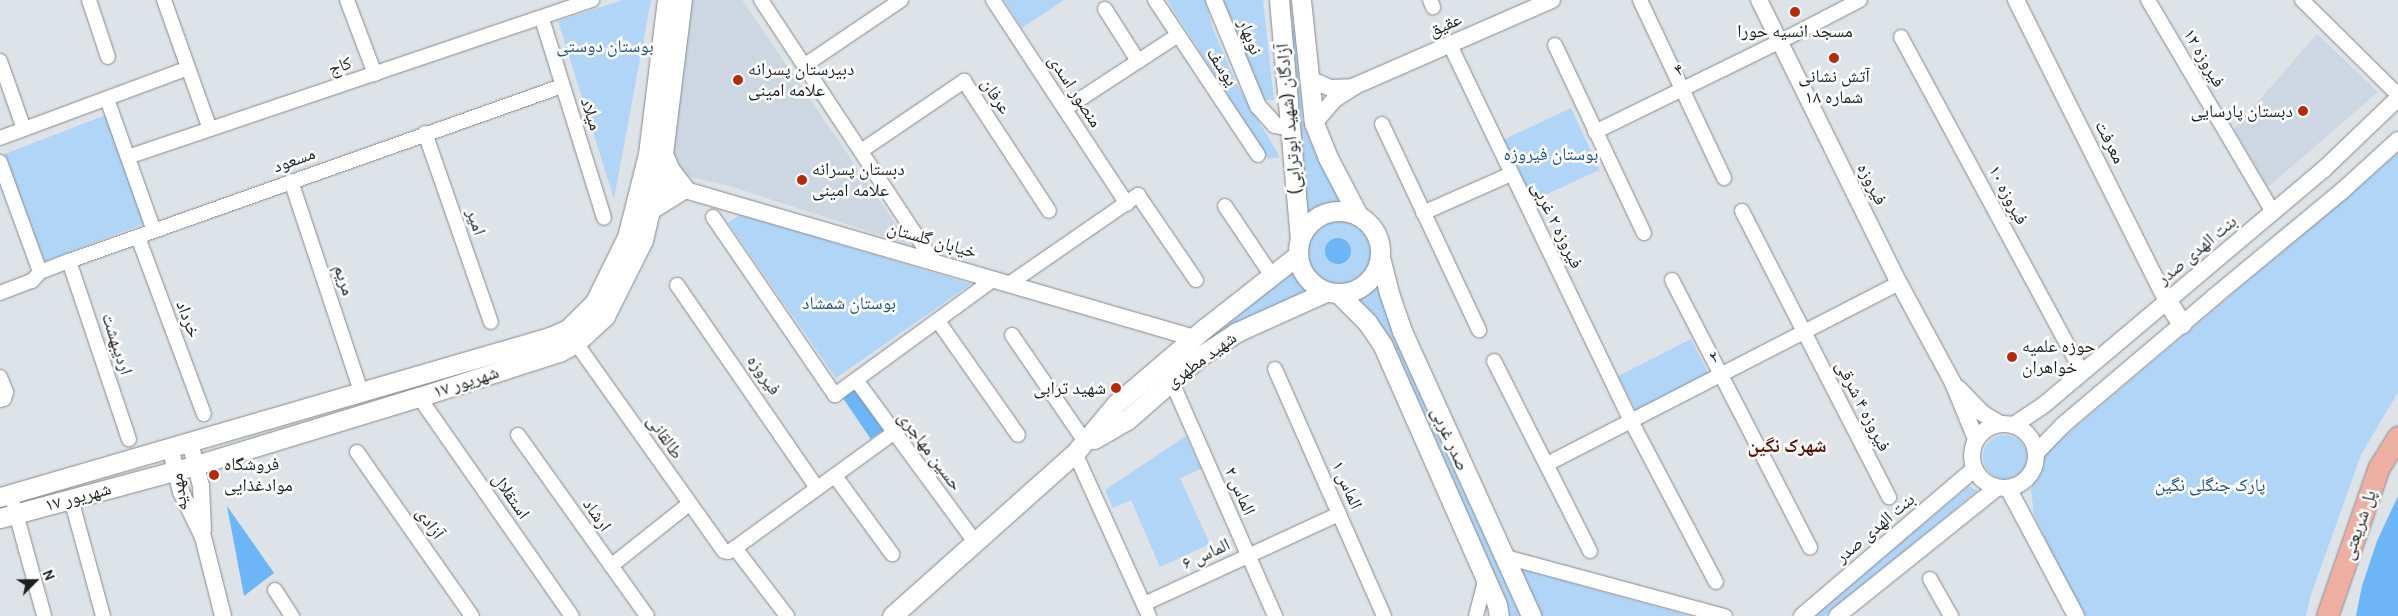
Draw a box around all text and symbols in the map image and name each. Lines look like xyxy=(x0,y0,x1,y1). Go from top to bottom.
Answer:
marker: مسجد انسیه حورا xyxy=(1789,6,1801,18)
street label: عقیق xyxy=(1425,8,1465,42)
street label: نوبهار xyxy=(1233,16,1267,58)
place label: مسجد انسیه حورا xyxy=(1737,20,1853,42)
street label: فیروزه ۱۲ xyxy=(2179,25,2229,91)
park label: بوستان دوستی xyxy=(556,35,654,57)
street label: آزادگان (شهید ابوترابی) xyxy=(1272,43,1306,195)
street label: یوسف xyxy=(1202,44,1242,90)
street label: منصور اسدی xyxy=(1043,50,1107,132)
street label: کاج xyxy=(325,52,355,80)
marker: آتش نشانی شماره ۱۸ xyxy=(1828,52,1840,64)
place label: دبیرستان پسرانه علامه امینی xyxy=(748,59,854,102)
street label: ۴ xyxy=(1671,59,1687,81)
place label: آتش نشانی شماره ۱۸ xyxy=(1798,66,1870,108)
marker: دبیرستان پسرانه علامه امینی xyxy=(732,74,744,86)
street label: عرفان xyxy=(976,74,1016,118)
street label: میلاد xyxy=(576,95,606,133)
place label: دبستان پارسایی xyxy=(2190,100,2293,122)
marker: دبستان پارسایی xyxy=(2297,105,2309,117)
street label: معرفت xyxy=(2090,117,2130,167)
street label: مسعود xyxy=(270,142,318,178)
park label: بوستان فیروزه xyxy=(1504,143,1598,165)
place label: دبستان پسرانه علامه امینی xyxy=(812,159,905,202)
street label: فیروزه xyxy=(1852,159,1892,209)
street label: فیروزه ۱۰ xyxy=(1983,162,2033,228)
marker: دبستان پسرانه علامه امینی xyxy=(796,174,808,186)
street label: فیروزه ۲ غربی xyxy=(1527,178,1587,272)
street label: امیر xyxy=(462,206,490,238)
street label: بنت الهدی صدر xyxy=(2153,210,2241,290)
street label: خیابان گلستان xyxy=(885,217,979,263)
street label: مریم xyxy=(329,262,359,298)
park label: بوستان شمشاد xyxy=(802,292,896,314)
street label: خرداد xyxy=(171,297,205,341)
street label: اردیبهشت xyxy=(97,310,137,378)
street label: شهید مطهری xyxy=(1161,327,1241,393)
place label: حوزه علمیه خواهران xyxy=(2022,336,2096,378)
street label: ۲ xyxy=(1705,346,1723,368)
street label: فیروزه xyxy=(743,351,785,399)
marker: حوزه علمیه خواهران xyxy=(2006,351,2018,363)
street label: فیروزه ۴ شرقی xyxy=(1831,357,1895,455)
street label: ۱۷ شهریور xyxy=(430,361,502,403)
place label: شهید ترابی xyxy=(1033,377,1106,399)
marker: شهید ترابی xyxy=(1110,382,1122,394)
street label: صدر غربی xyxy=(1426,404,1474,474)
street label: حسین مهاجری xyxy=(893,407,967,495)
street label: طالقانی xyxy=(642,411,688,463)
district label: شهرک نگین xyxy=(1747,435,1827,457)
place label: فروشگاه موادغذایی xyxy=(224,454,293,496)
street label: الماس ۱ xyxy=(1327,458,1367,512)
street label: الماس ۲ xyxy=(1220,464,1260,518)
marker: فروشگاه موادغذایی xyxy=(208,469,220,481)
street label: استقلال xyxy=(487,469,535,523)
street label: مهدیه xyxy=(166,472,192,512)
park label: پارک جنگلی نگین xyxy=(2155,474,2265,496)
street label: ۱۷ شهریور xyxy=(42,478,114,516)
street label: پل شریعتی xyxy=(2337,487,2381,563)
street label: بنت الهدی صدر xyxy=(1831,488,1919,568)
street label: ارشاد xyxy=(578,494,616,536)
street label: آزادی xyxy=(411,503,449,543)
street label: الماس ۶ xyxy=(1179,534,1233,574)
north arrow xyxy=(10,556,60,606)
text: N xyxy=(39,567,59,583)

